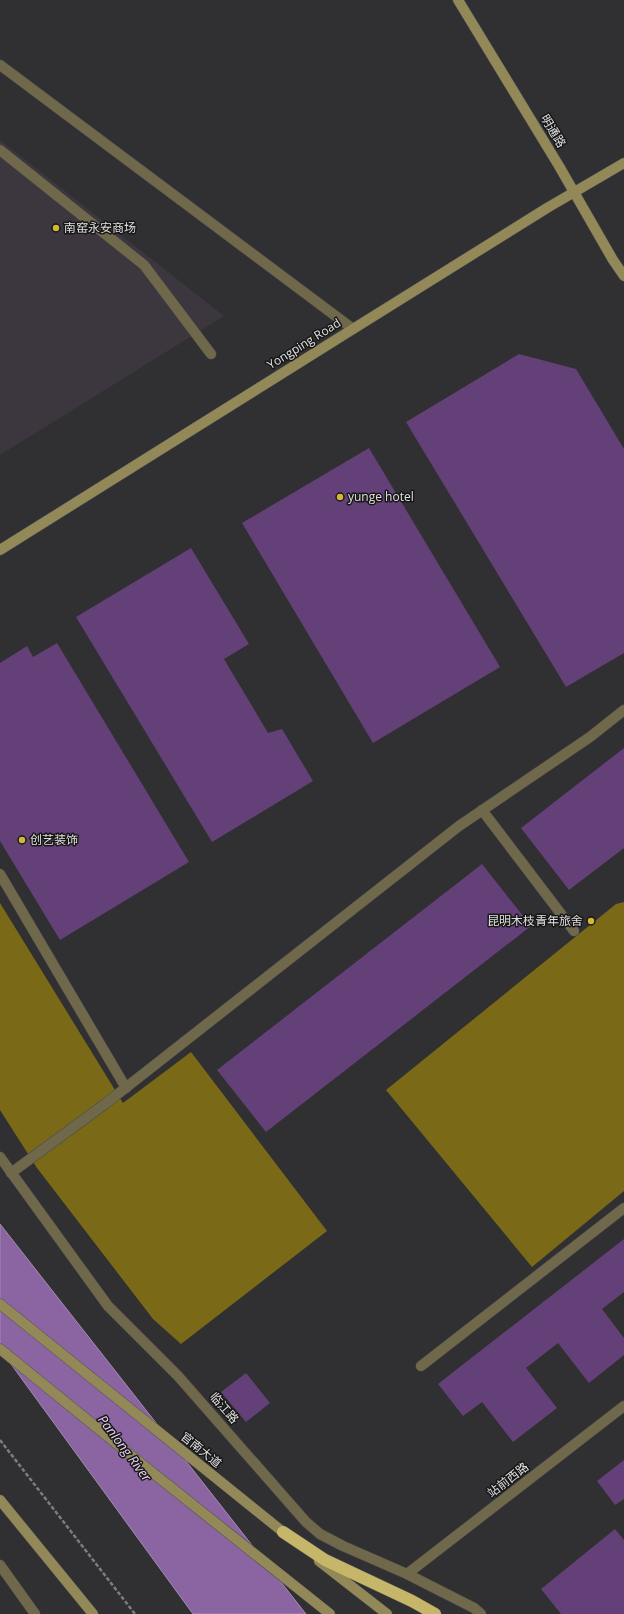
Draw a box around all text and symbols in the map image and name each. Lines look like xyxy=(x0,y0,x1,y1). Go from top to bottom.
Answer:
street label: 明通路 xyxy=(537,111,570,151)
place label: 南窑永安商场 xyxy=(64,219,136,236)
marker: 南窑永安商场 xyxy=(51,223,61,233)
street label: Yongping Road xyxy=(264,314,344,373)
place label: yunge hotel xyxy=(348,488,414,505)
marker: yunge hotel xyxy=(335,492,345,502)
place label: 创艺装饰 xyxy=(30,831,78,848)
marker: 创艺装饰 xyxy=(17,835,27,845)
place label: 昆明木枝青年旅舍 xyxy=(487,912,583,929)
marker: 昆明木枝青年旅舍 xyxy=(586,916,596,926)
street label: 临江路 xyxy=(206,1389,243,1427)
water label: Panlong River xyxy=(94,1411,156,1486)
street label: 官南大道 xyxy=(177,1428,225,1471)
street label: 站前西路 xyxy=(484,1458,532,1501)

